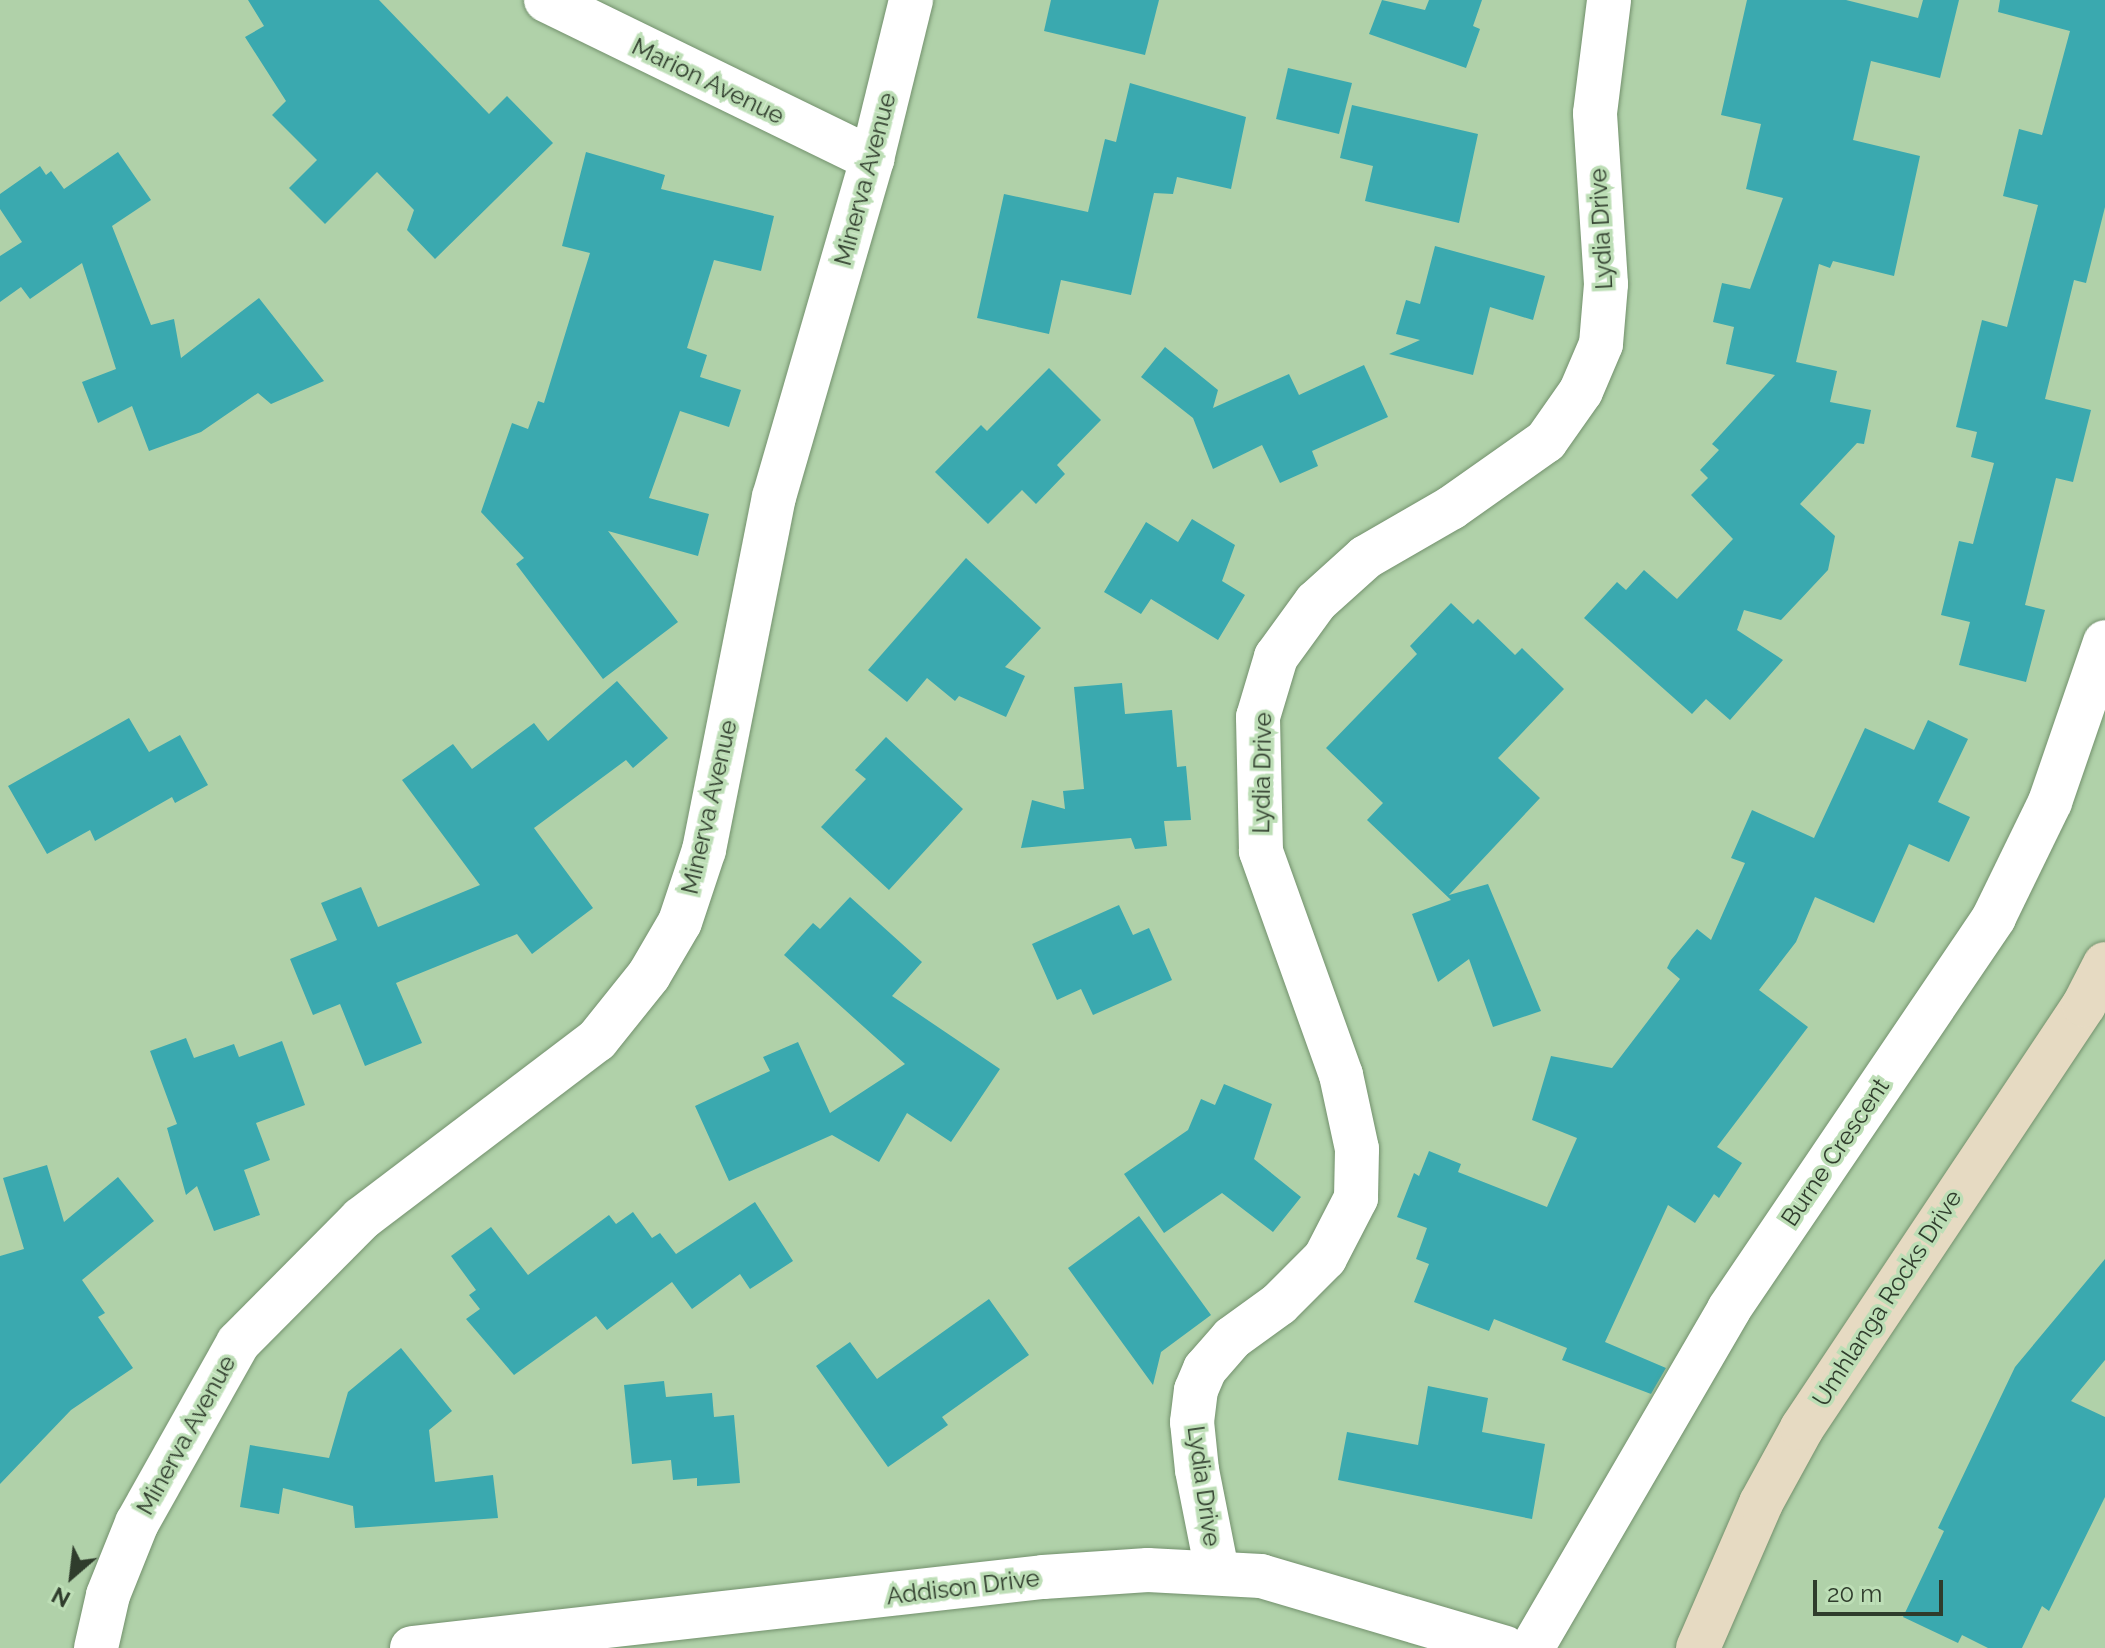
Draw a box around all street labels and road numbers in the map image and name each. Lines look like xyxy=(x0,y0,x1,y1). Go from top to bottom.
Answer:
street label: Marion Avenue xyxy=(627,32,789,130)
street label: Minerva Avenue xyxy=(828,89,902,269)
street label: Lydia Drive xyxy=(1583,168,1619,290)
street label: Lydia Drive xyxy=(1247,712,1277,834)
street label: Minerva Avenue xyxy=(675,717,743,897)
street label: Burne Crescent xyxy=(1775,1073,1895,1231)
street label: Umhlanga Rocks Drive xyxy=(1806,1184,1968,1412)
street label: Minerva Avenue xyxy=(130,1350,242,1520)
street label: Lydia Drive xyxy=(1181,1424,1227,1548)
street label: Addison Drive xyxy=(885,1563,1041,1611)

